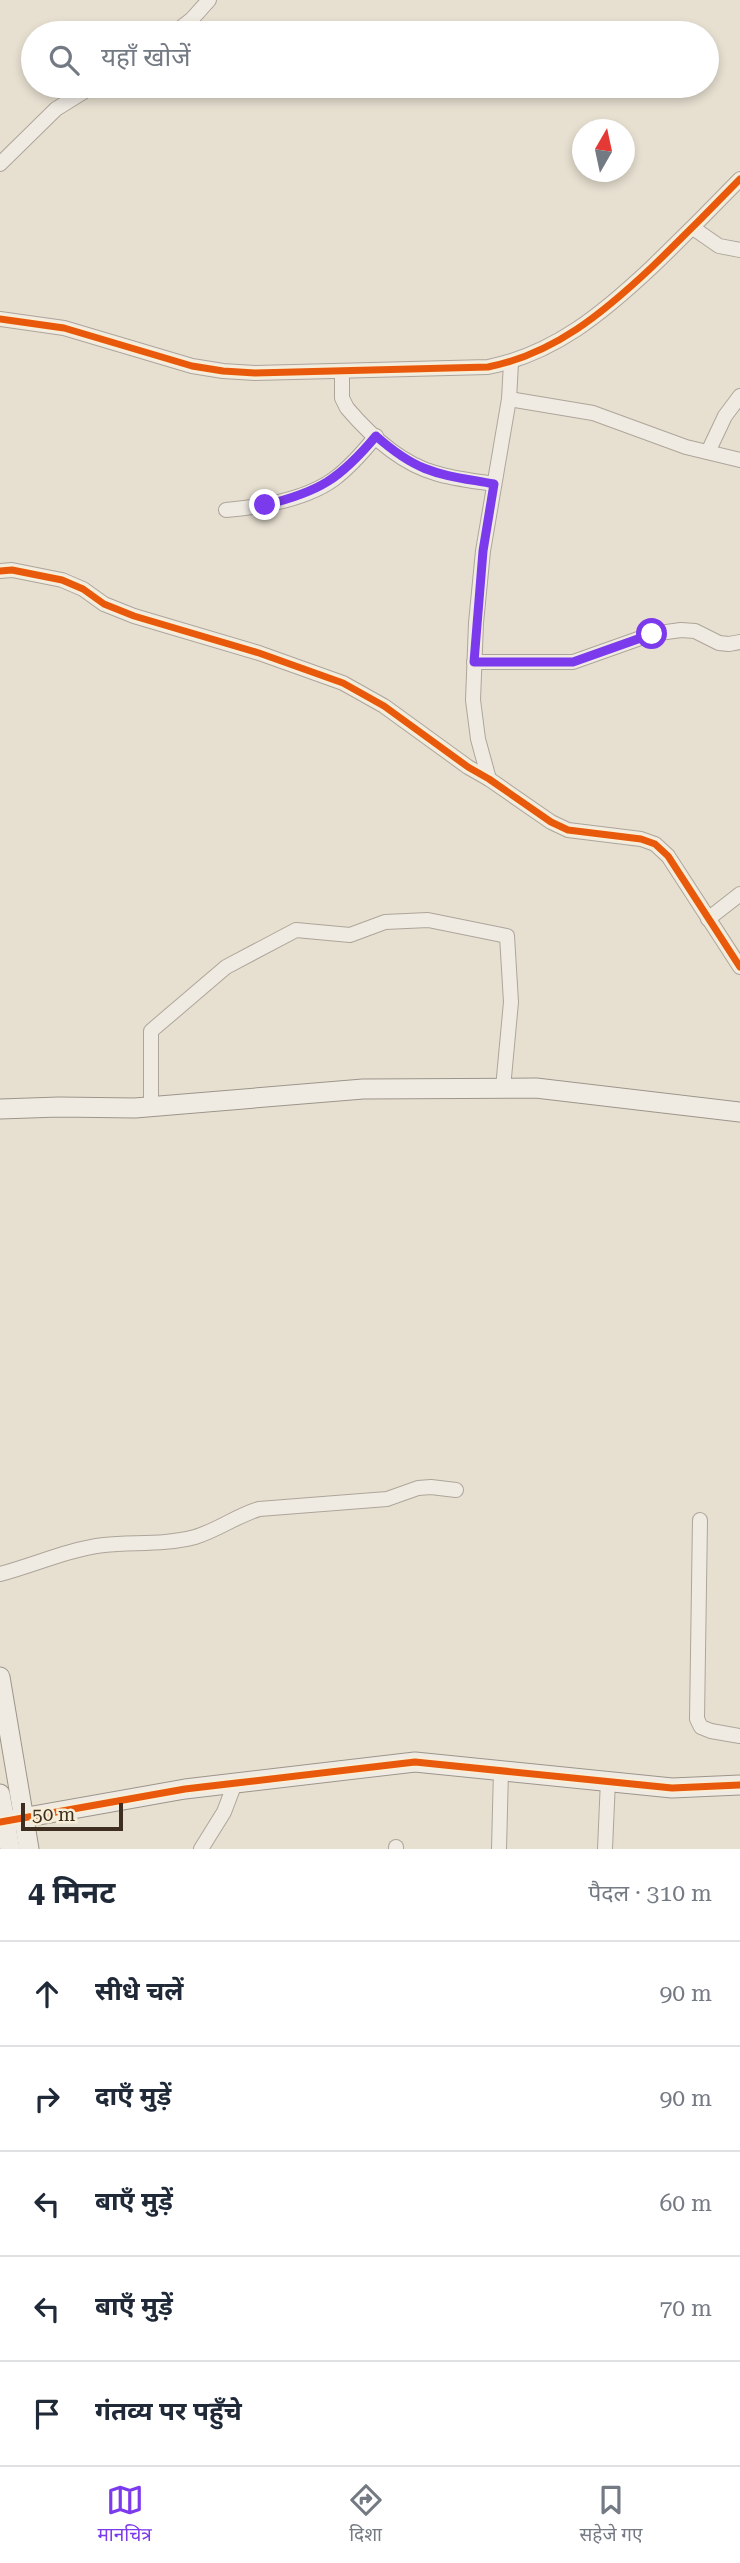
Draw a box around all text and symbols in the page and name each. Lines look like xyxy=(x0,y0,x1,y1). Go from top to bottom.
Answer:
search box xyxy=(21,21,719,98)
icon: search xyxy=(45,41,83,79)
text: यहाँ खोजें xyxy=(101,42,191,72)
north arrow xyxy=(572,119,635,182)
route end xyxy=(249,489,280,520)
route start xyxy=(636,618,667,649)
scale bar xyxy=(21,1800,122,1832)
text: 50 m xyxy=(32,1803,75,1826)
text: 4 मिनट xyxy=(28,1875,115,1910)
text: पैदल · 310 m xyxy=(588,1880,712,1907)
icon: ahead xyxy=(28,1975,66,2013)
text: सीधे चलें xyxy=(95,1976,184,2006)
text: 90 m xyxy=(659,1980,712,2007)
icon: right xyxy=(28,2080,66,2118)
text: दाएँ मुड़ें xyxy=(95,2081,171,2111)
text: 90 m xyxy=(659,2085,712,2112)
icon: left xyxy=(28,2185,66,2223)
text: बाएँ मुड़ें xyxy=(95,2186,173,2216)
text: 60 m xyxy=(659,2190,712,2217)
icon: left xyxy=(28,2290,66,2328)
text: बाएँ मुड़ें xyxy=(95,2291,173,2321)
text: 70 m xyxy=(659,2295,712,2322)
icon: arrive xyxy=(28,2395,66,2433)
text: गंतव्य पर पहुँचे xyxy=(95,2396,242,2426)
tab: मानचित्र xyxy=(97,2481,152,2549)
tab: दिशा xyxy=(347,2481,385,2549)
tab: सहेजे गए xyxy=(580,2481,643,2549)

